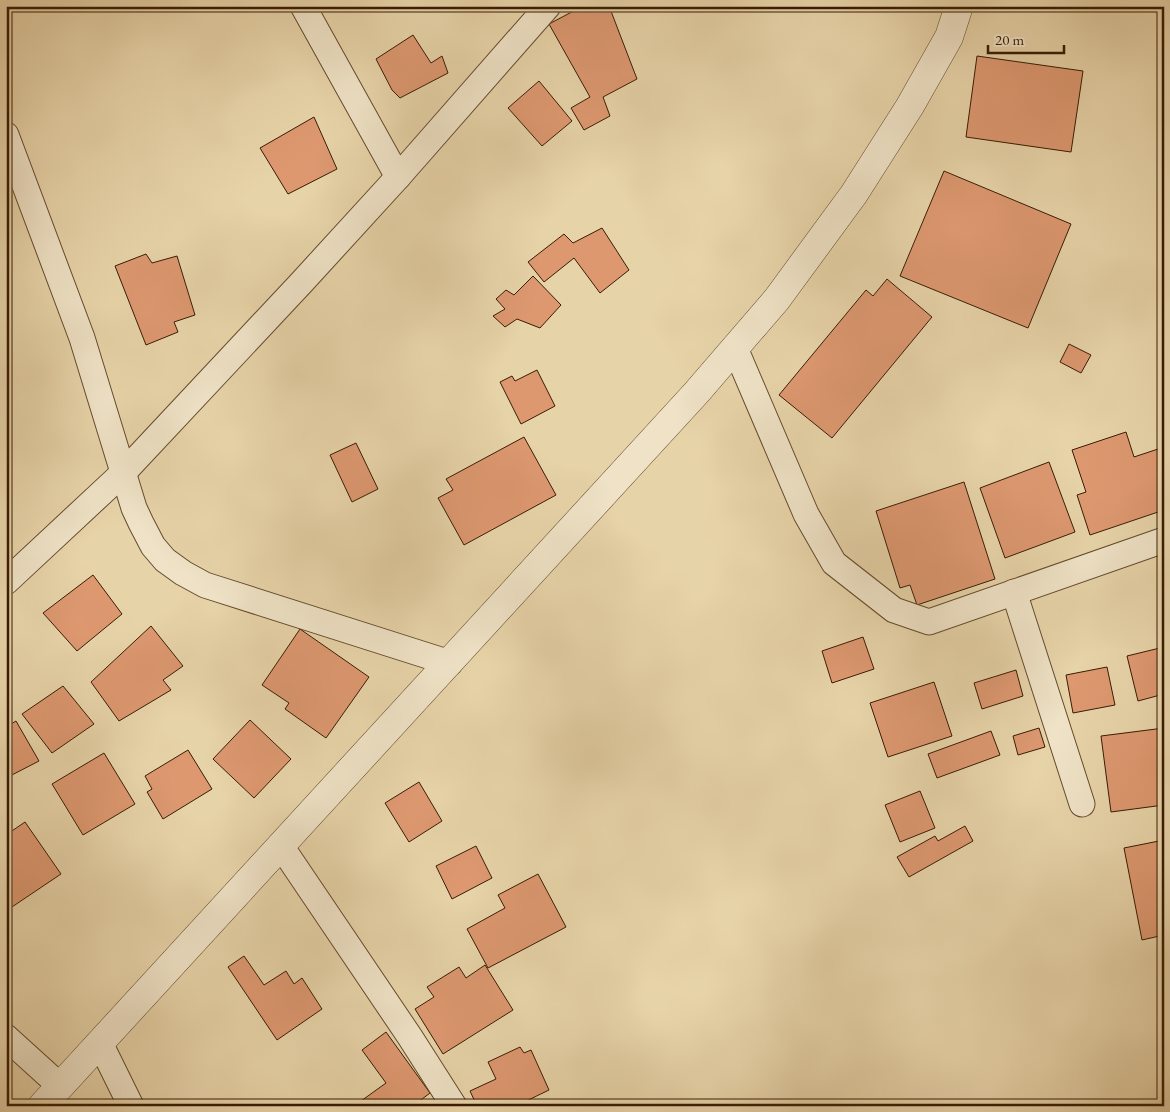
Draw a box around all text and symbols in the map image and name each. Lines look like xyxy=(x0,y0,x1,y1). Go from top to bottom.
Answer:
scale bar xyxy=(988,22,1064,54)
text: 20 m xyxy=(995,30,1024,49)

